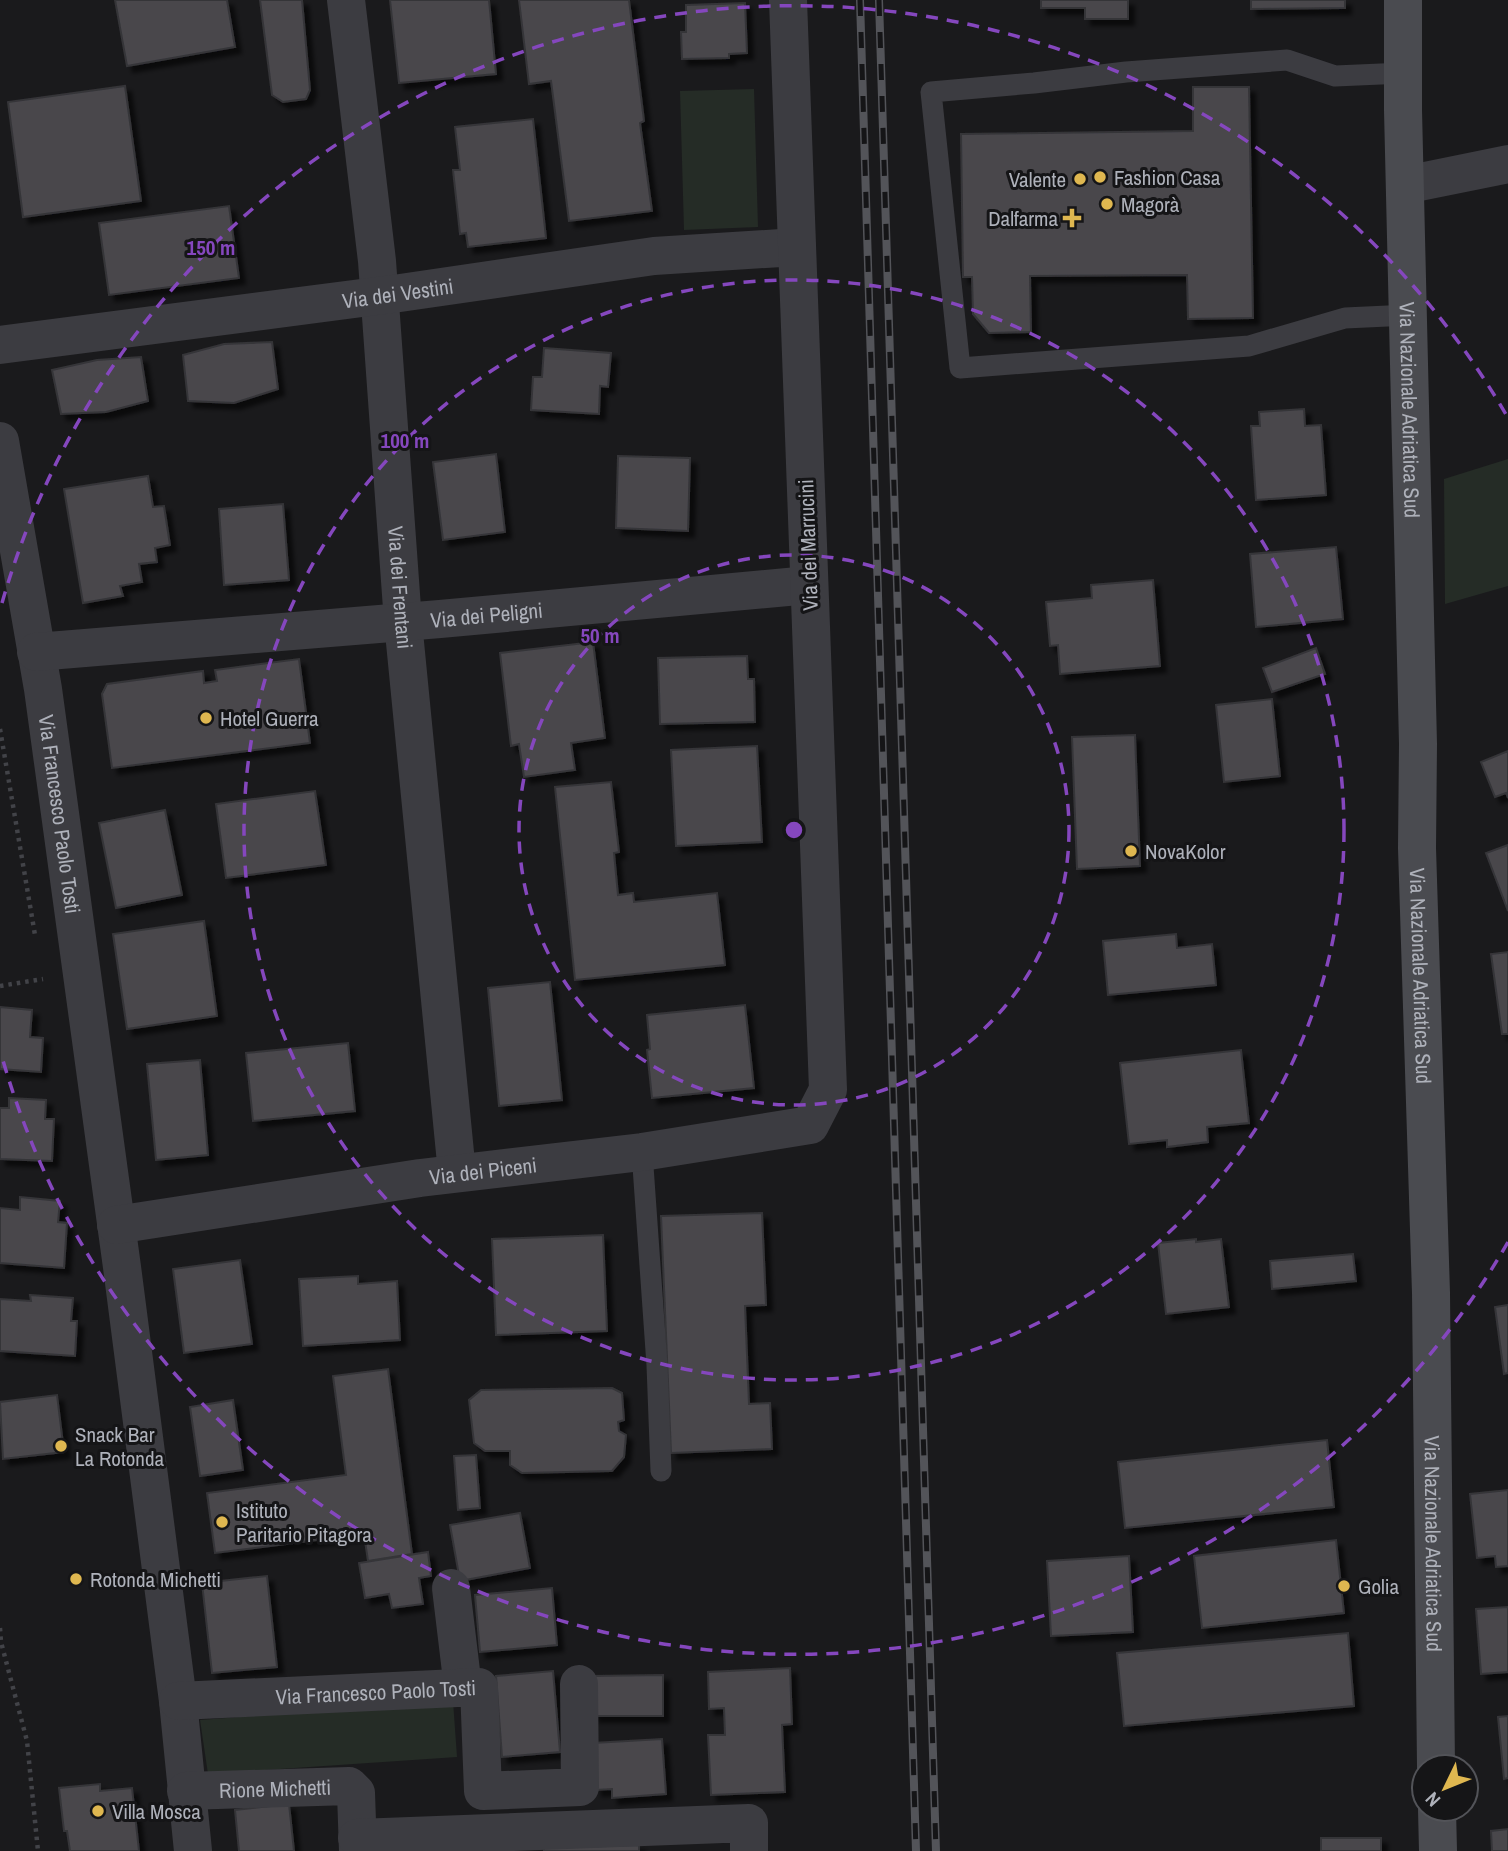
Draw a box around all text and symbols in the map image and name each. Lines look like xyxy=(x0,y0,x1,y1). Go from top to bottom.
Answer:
place label: Fashion Casa xyxy=(1114,163,1221,192)
place label: Valente xyxy=(1009,165,1066,194)
marker: Fashion Casa xyxy=(1092,169,1108,185)
marker: Valente xyxy=(1072,171,1088,187)
place label: Magorà xyxy=(1121,190,1180,219)
marker: Magorà xyxy=(1099,196,1115,212)
place label: Dalfarma xyxy=(988,204,1058,233)
marker: Dalfarma xyxy=(1064,210,1080,226)
text: 150 m xyxy=(187,233,235,262)
street label: Via dei Vestini xyxy=(340,271,455,315)
street label: Via Nazionale Adriatica Sud xyxy=(1393,301,1427,518)
text: 100 m xyxy=(381,426,429,455)
street label: Via dei Marrucini xyxy=(791,479,825,611)
street label: Via dei Frentani xyxy=(382,525,420,650)
street label: Via dei Peligni xyxy=(429,595,544,634)
text: 50 m xyxy=(580,621,620,650)
place label: Hotel Guerra xyxy=(220,704,319,733)
marker: Hotel Guerra xyxy=(198,710,214,726)
street label: Via Francesco Paolo Tosti xyxy=(32,713,88,915)
centre of rings xyxy=(782,818,806,842)
place label: NovaKolor xyxy=(1145,837,1226,866)
marker: NovaKolor xyxy=(1123,843,1139,859)
street label: Via Nazionale Adriatica Sud xyxy=(1403,867,1439,1084)
street label: Via dei Piceni xyxy=(428,1150,538,1191)
place label: Snack Bar La Rotonda xyxy=(75,1420,164,1473)
street label: Via Nazionale Adriatica Sud xyxy=(1418,1435,1449,1652)
marker: Snack Bar La Rotonda xyxy=(53,1438,69,1454)
place label: Istituto Paritario Pitagora xyxy=(236,1496,372,1549)
marker: Istituto Paritario Pitagora xyxy=(214,1514,230,1530)
place label: Rotonda Michetti xyxy=(90,1565,221,1594)
marker: Rotonda Michetti xyxy=(68,1571,84,1587)
place label: Golia xyxy=(1358,1572,1400,1601)
marker: Golia xyxy=(1336,1578,1352,1594)
street label: Via Francesco Paolo Tosti xyxy=(275,1673,477,1711)
north arrow xyxy=(1410,1753,1480,1823)
street label: Rione Michetti xyxy=(219,1772,331,1804)
text: N xyxy=(1419,1787,1446,1813)
place label: Villa Mosca xyxy=(112,1797,201,1826)
marker: Villa Mosca xyxy=(90,1803,106,1819)

